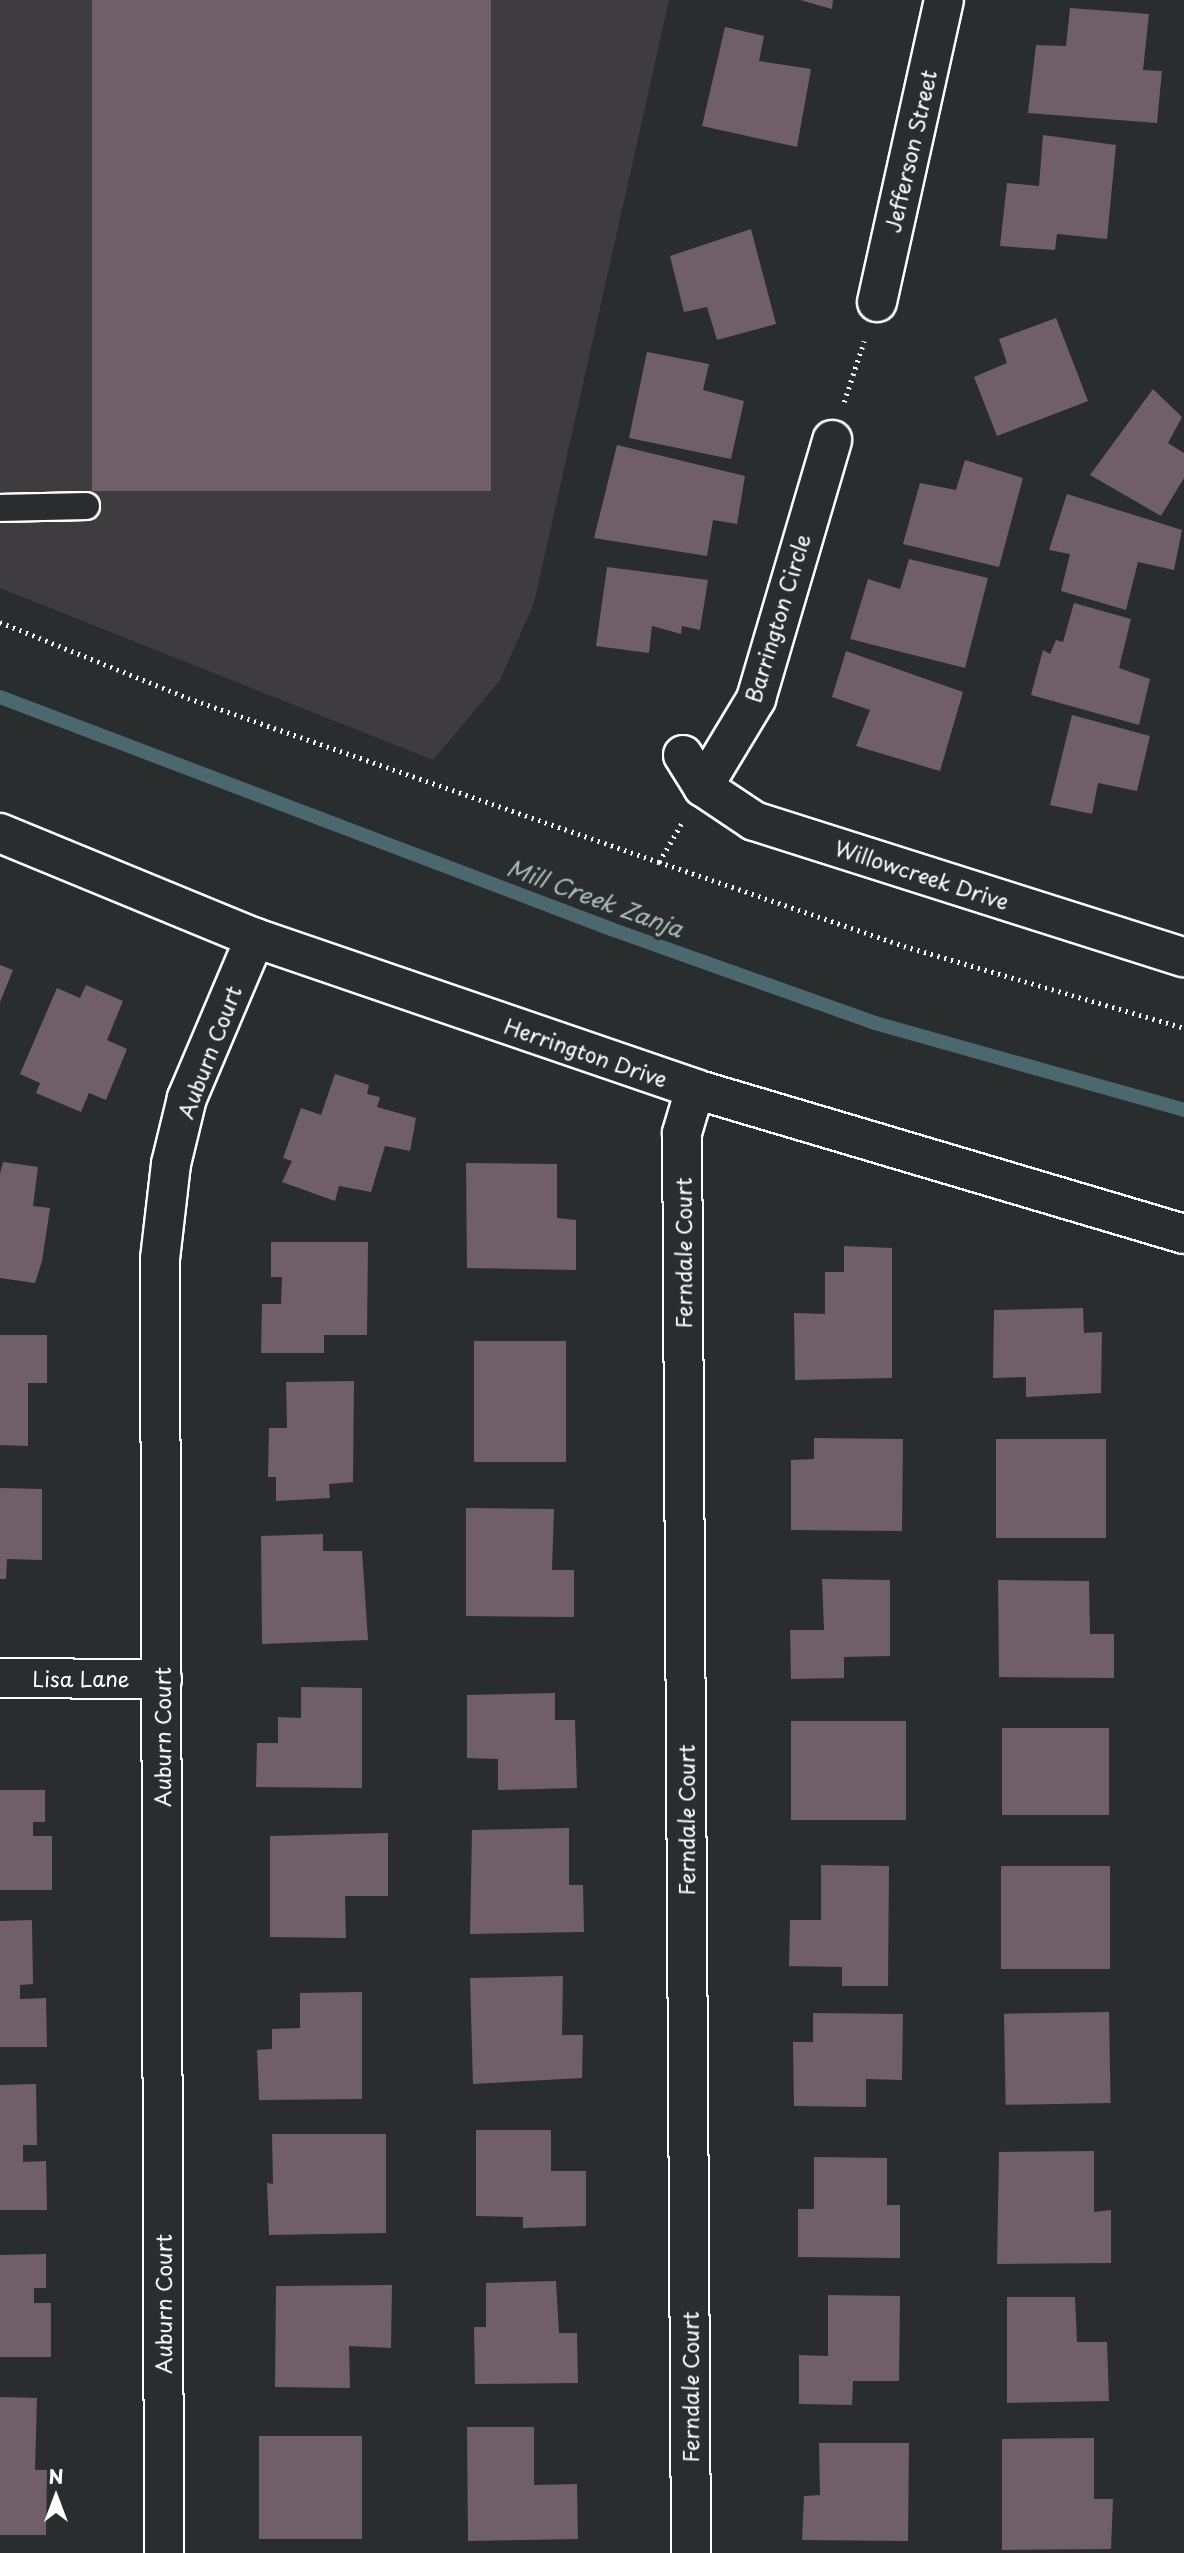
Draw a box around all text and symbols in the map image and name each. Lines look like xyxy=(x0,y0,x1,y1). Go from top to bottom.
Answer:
street label: Jefferson Street xyxy=(879,68,941,234)
street label: Barrington Circle xyxy=(739,531,815,705)
street label: Willowcreek Drive xyxy=(831,834,1013,914)
water label: Mill Creek Zanja xyxy=(502,853,688,943)
street label: Auburn Court xyxy=(172,982,246,1122)
street label: Herrington Drive xyxy=(501,1012,671,1092)
street label: Ferndale Court xyxy=(670,1177,696,1329)
street label: Lisa Lane xyxy=(33,1665,129,1691)
street label: Auburn Court xyxy=(149,1667,175,1807)
street label: Ferndale Court xyxy=(673,1744,699,1896)
street label: Auburn Court xyxy=(150,2234,176,2374)
street label: Ferndale Court xyxy=(677,2311,703,2463)
north arrow xyxy=(21,2462,91,2532)
text: N xyxy=(48,2462,64,2490)

